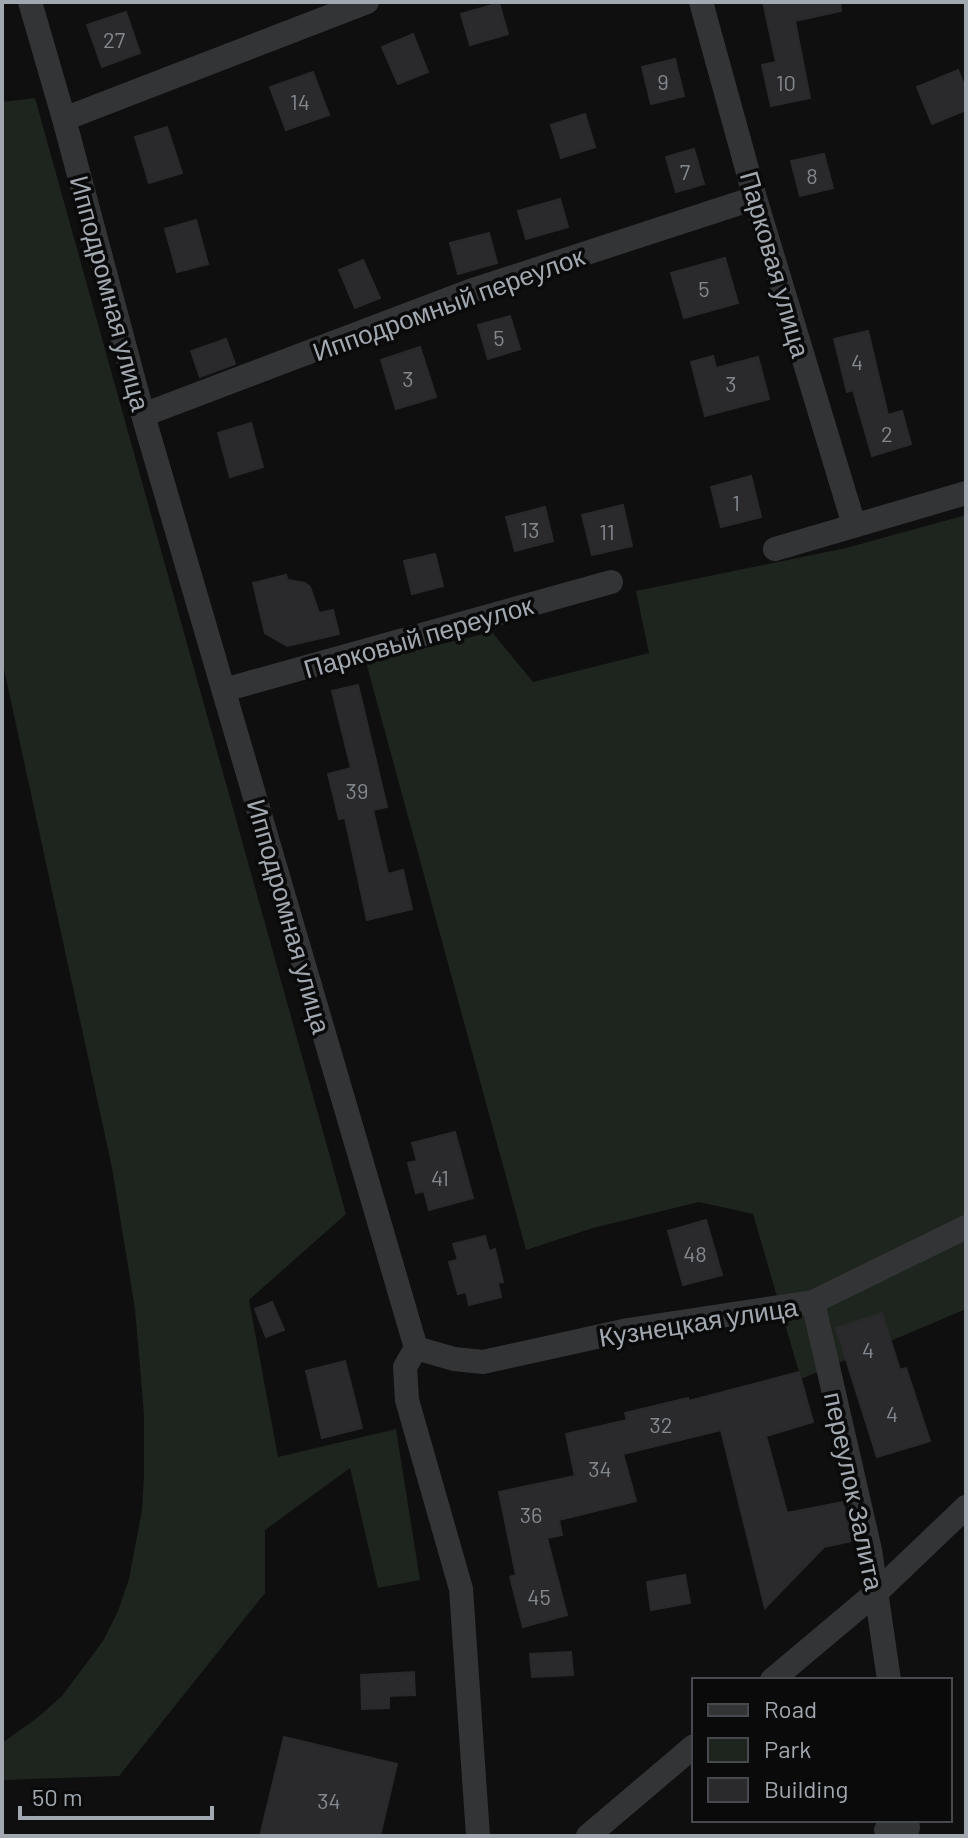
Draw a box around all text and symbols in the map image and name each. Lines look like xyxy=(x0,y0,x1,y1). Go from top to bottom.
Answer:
house number: 27 xyxy=(103,26,125,52)
house number: 9 xyxy=(657,68,669,94)
house number: 10 xyxy=(776,69,796,95)
house number: 14 xyxy=(290,88,310,114)
house number: 7 xyxy=(680,158,690,184)
house number: 8 xyxy=(806,162,818,188)
street label: Парковая улица xyxy=(735,167,818,361)
street label: Ипподромная улица xyxy=(65,172,157,415)
street label: Ипподромный переулок xyxy=(308,239,588,367)
house number: 5 xyxy=(698,275,710,301)
house number: 5 xyxy=(493,324,505,350)
house number: 4 xyxy=(851,348,863,374)
house number: 3 xyxy=(402,365,414,391)
house number: 3 xyxy=(725,370,737,396)
house number: 2 xyxy=(881,420,893,446)
house number: 1 xyxy=(732,489,740,515)
house number: 13 xyxy=(520,516,540,542)
house number: 11 xyxy=(599,518,615,544)
street label: Парковый переулок xyxy=(300,588,537,684)
house number: 39 xyxy=(346,777,368,803)
street label: Ипподромная улица xyxy=(242,795,338,1037)
house number: 41 xyxy=(431,1164,449,1190)
house number: 48 xyxy=(683,1240,707,1266)
street label: Кузнецкая улица xyxy=(596,1290,800,1352)
house number: 4 xyxy=(862,1336,874,1362)
street label: переулок Залита xyxy=(819,1389,891,1594)
house number: 4 xyxy=(886,1400,898,1426)
house number: 32 xyxy=(649,1411,673,1437)
house number: 34 xyxy=(588,1455,612,1481)
house number: 36 xyxy=(520,1501,542,1527)
house number: 45 xyxy=(527,1583,551,1609)
legend xyxy=(692,1678,952,1822)
text: Road xyxy=(764,1694,817,1723)
text: Park xyxy=(764,1734,811,1763)
scale bar xyxy=(20,1770,212,1820)
text: Building xyxy=(764,1774,848,1803)
text: 50 m xyxy=(32,1782,83,1811)
house number: 34 xyxy=(317,1787,341,1813)

